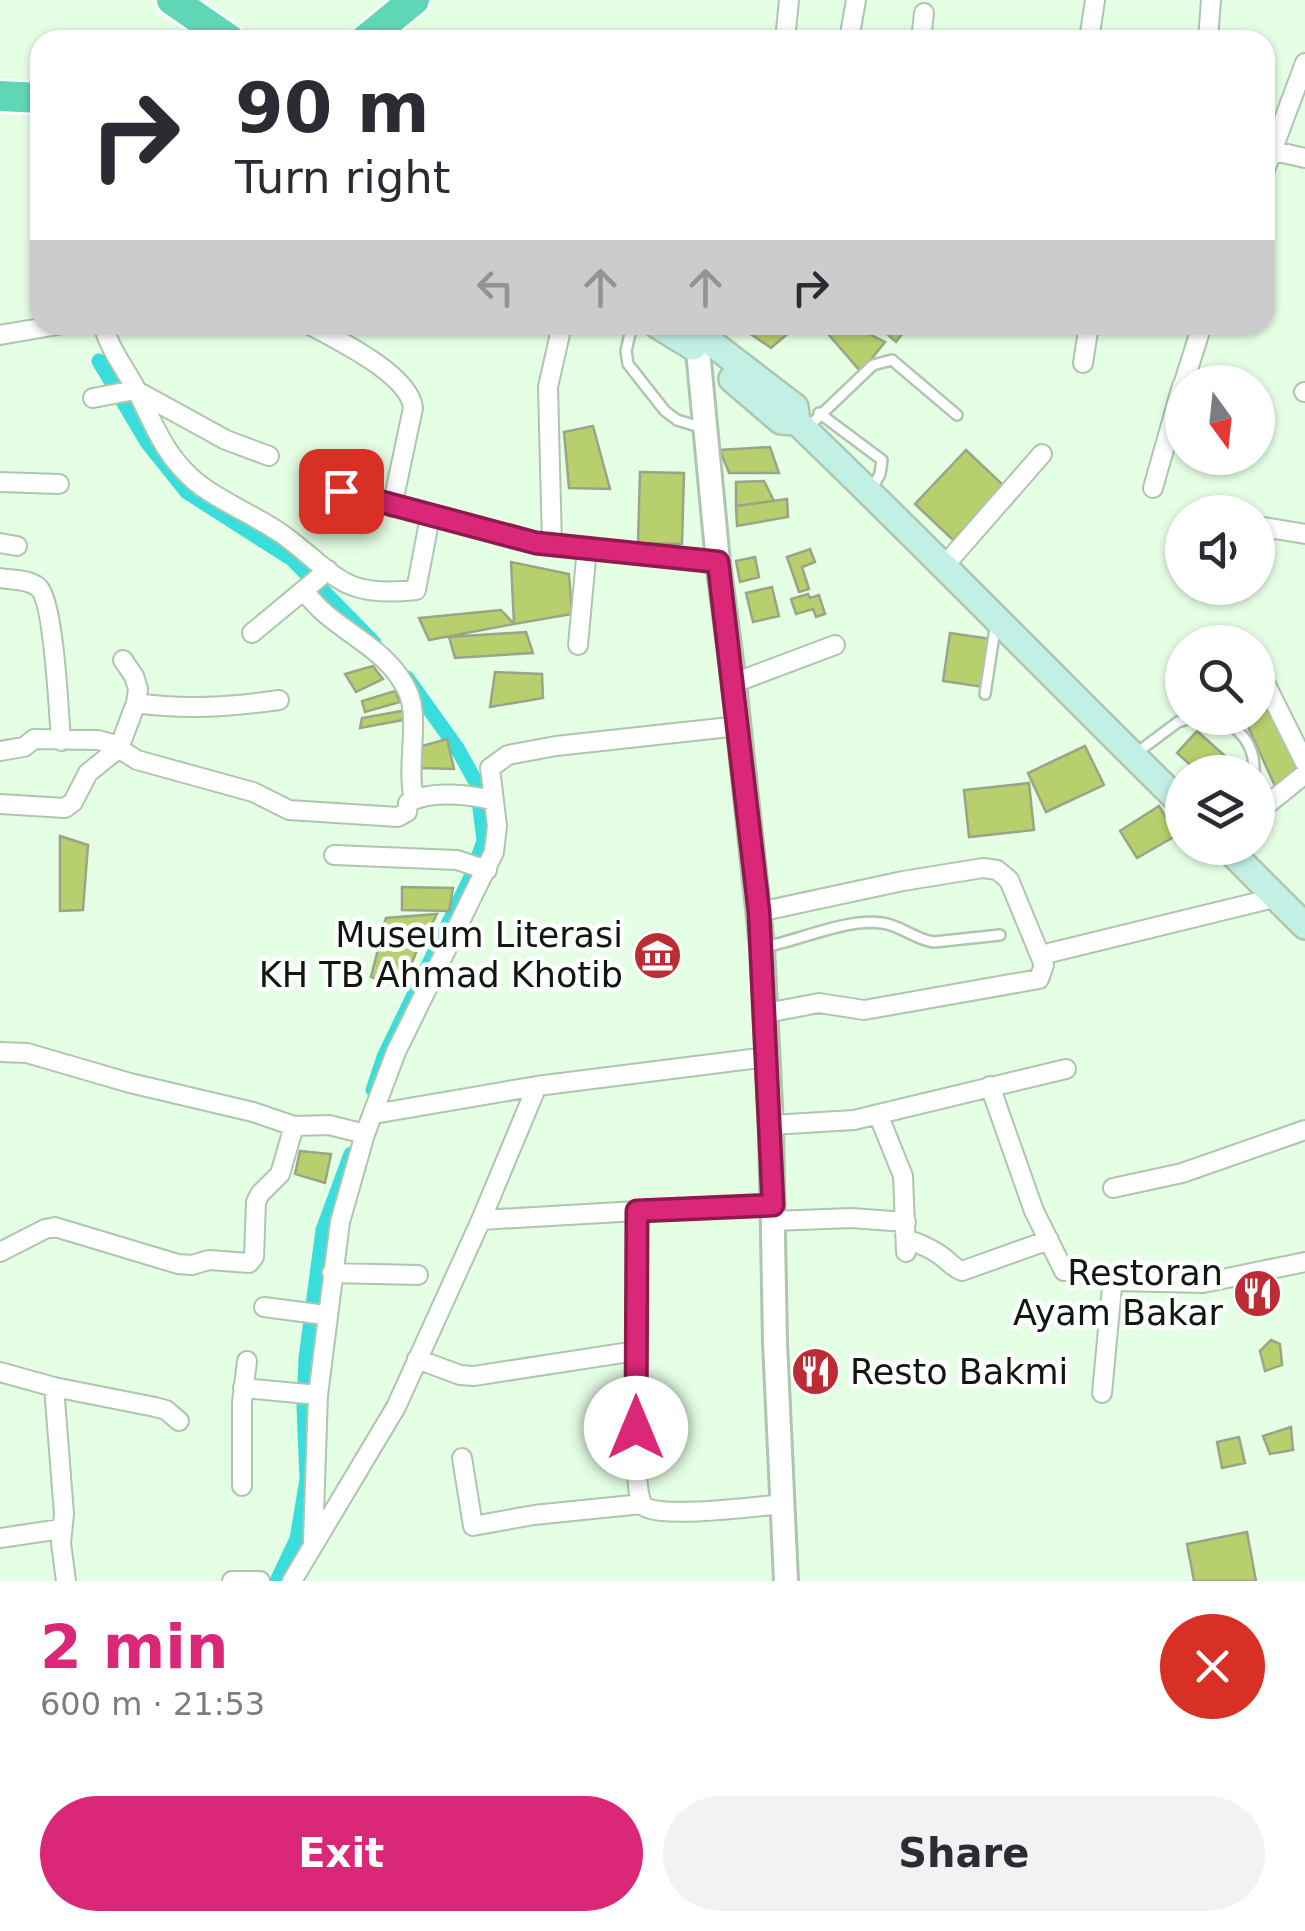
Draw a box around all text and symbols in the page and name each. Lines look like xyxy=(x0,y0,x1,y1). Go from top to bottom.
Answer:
text: 90 m xyxy=(235,67,430,149)
icon: right xyxy=(70,70,200,200)
text: Turn right xyxy=(235,151,450,204)
icon: left xyxy=(468,260,523,315)
icon: ahead xyxy=(573,260,628,315)
icon: ahead xyxy=(678,260,733,315)
icon: right xyxy=(783,260,838,315)
north arrow xyxy=(1165,365,1275,475)
map controls xyxy=(1165,365,1275,865)
pin xyxy=(299,449,384,534)
icon: arrive xyxy=(314,464,369,519)
button: sound xyxy=(1165,495,1275,605)
button: search xyxy=(1165,625,1275,735)
button: layers xyxy=(1165,755,1275,865)
place label: Museum Literasi KH TB Ahmad Khotib xyxy=(259,915,623,995)
museum icon: Museum Literasi KH TB Ahmad Khotib xyxy=(632,929,684,981)
place label: Restoran Ayam Bakar xyxy=(1013,1253,1224,1333)
restaurant icon: Restoran Ayam Bakar xyxy=(1232,1267,1284,1319)
restaurant icon: Resto Bakmi xyxy=(789,1346,841,1398)
place label: Resto Bakmi xyxy=(850,1352,1068,1392)
position arrow xyxy=(584,1376,688,1480)
text: 2 min xyxy=(40,1612,228,1682)
button: close xyxy=(1160,1614,1265,1719)
text: 600 m · 21:53 xyxy=(40,1685,265,1723)
button: Exit xyxy=(40,1796,643,1911)
button: Share xyxy=(663,1796,1265,1911)

